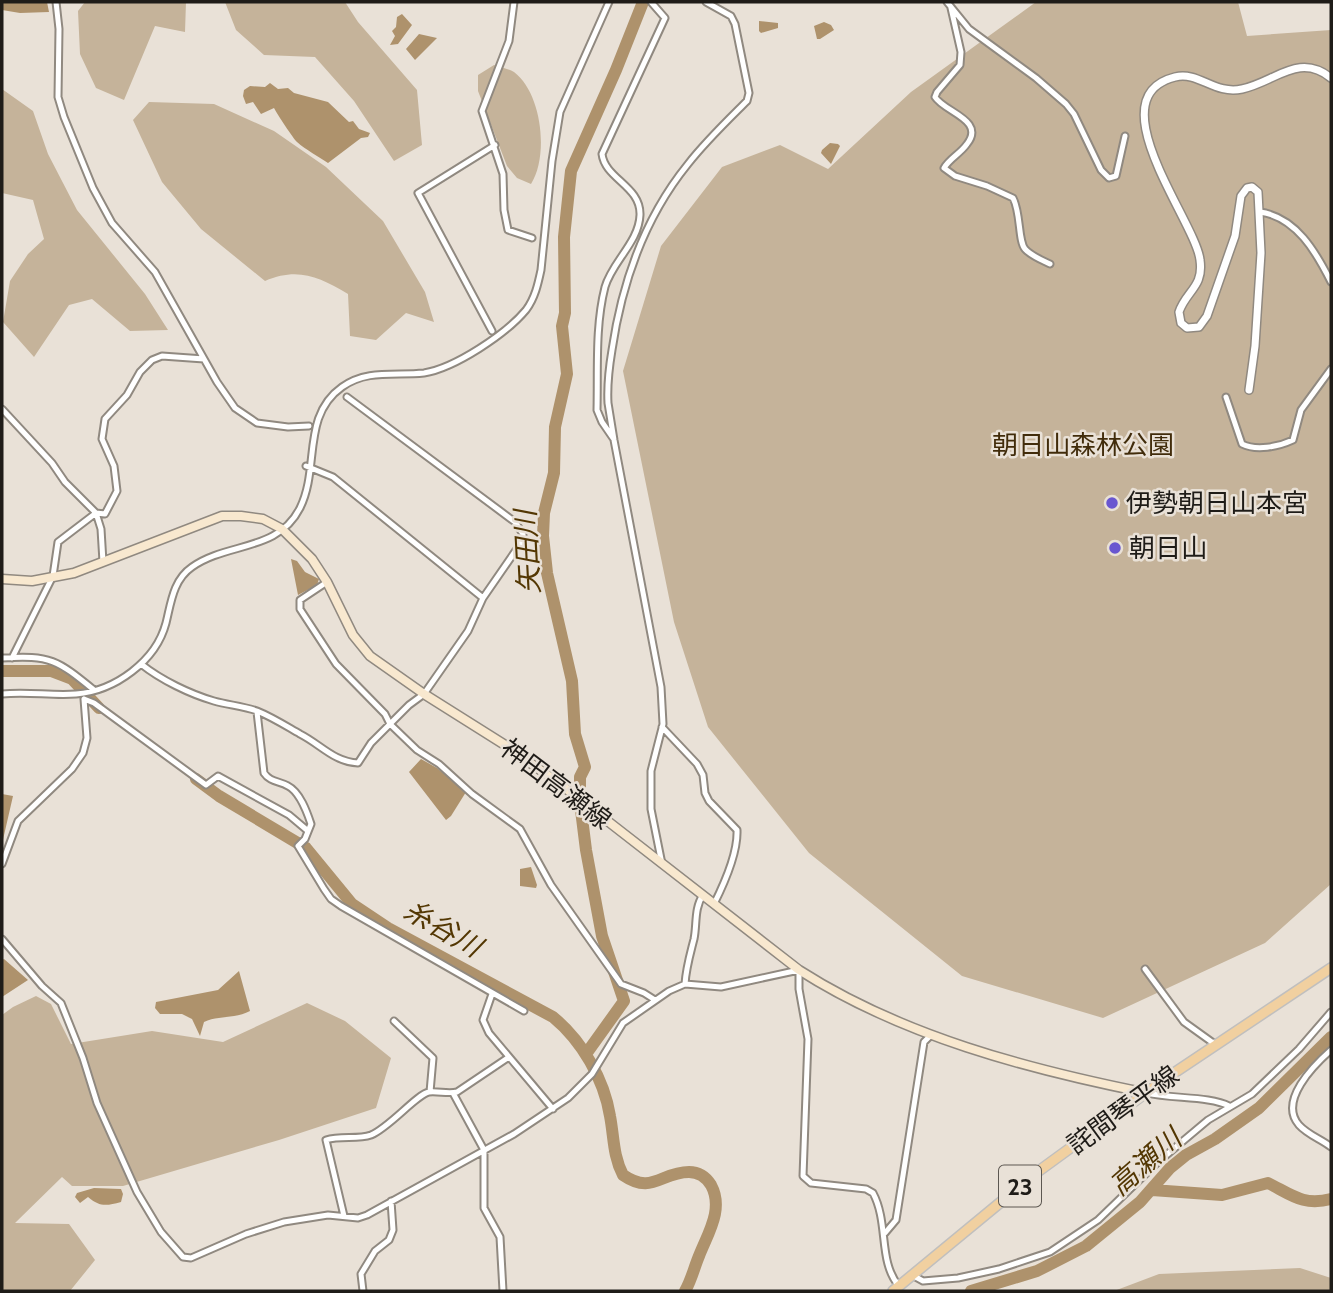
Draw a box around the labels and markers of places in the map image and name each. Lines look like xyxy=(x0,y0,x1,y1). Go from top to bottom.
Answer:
place label: 伊勢朝日山本宮 xyxy=(1126,487,1308,519)
marker: 伊勢朝日山本宮 xyxy=(1104,495,1120,511)
place label: 朝日山 xyxy=(1129,532,1207,564)
marker: 朝日山 xyxy=(1107,540,1123,556)

